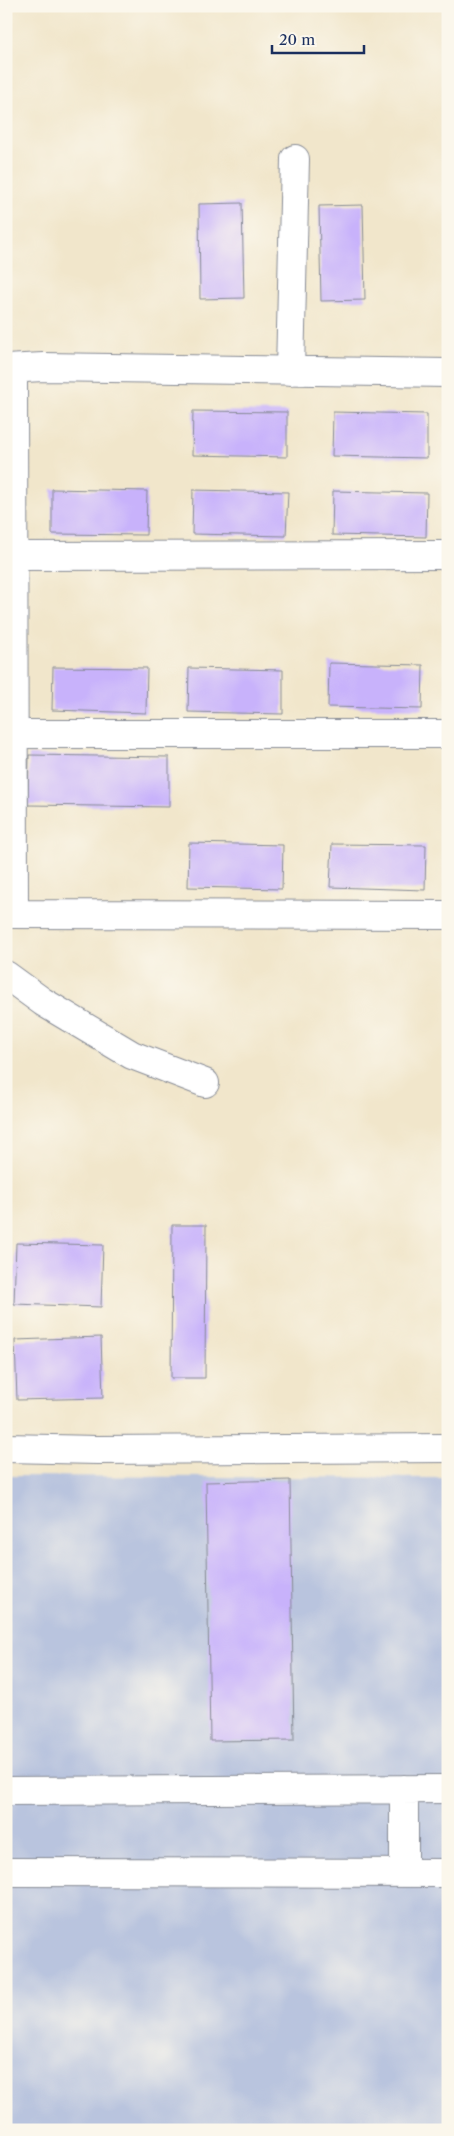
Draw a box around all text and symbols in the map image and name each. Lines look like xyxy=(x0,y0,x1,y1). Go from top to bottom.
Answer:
scale bar xyxy=(272,22,364,54)
text: 20 m xyxy=(279,30,315,49)

